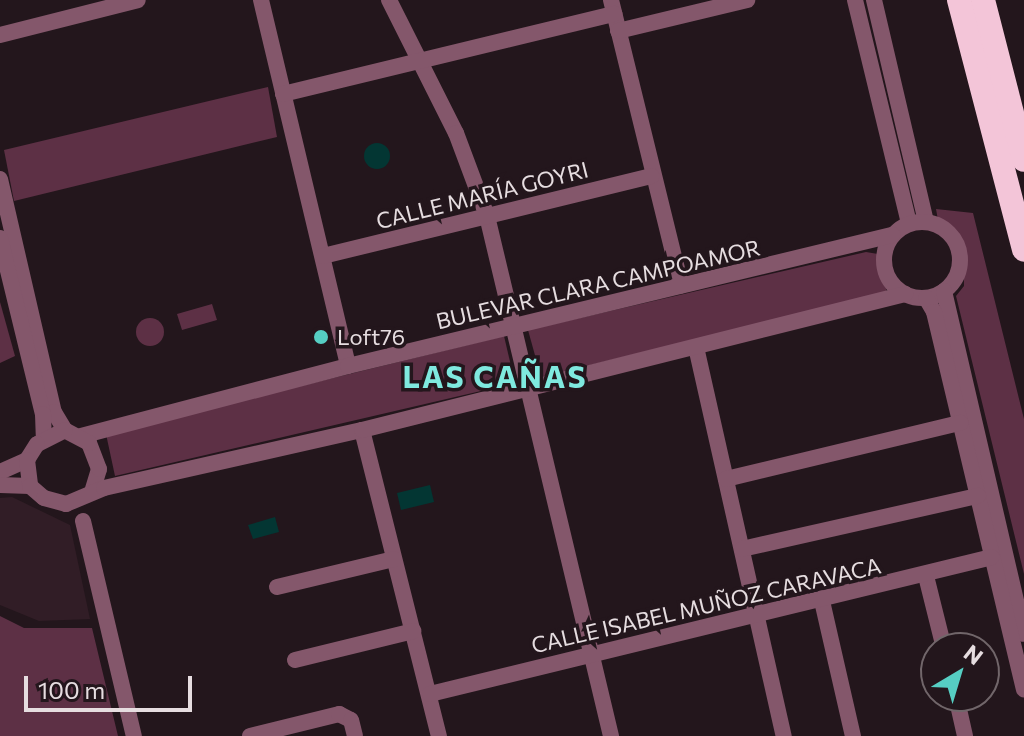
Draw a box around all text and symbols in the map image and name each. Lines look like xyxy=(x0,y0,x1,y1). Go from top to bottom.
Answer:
street label: CALLE MARÍA GOYRI xyxy=(373,156,591,234)
street label: BULEVAR CLARA CAMPOAMOR xyxy=(434,234,762,334)
place label: Loft76 xyxy=(337,324,405,350)
marker: Loft76 xyxy=(312,328,330,346)
district label: LAS CAÑAS xyxy=(403,358,587,394)
street label: CALLE ISABEL MUÑOZ CARAVACA xyxy=(529,552,883,658)
north arrow xyxy=(920,632,1000,712)
text: N xyxy=(959,639,989,670)
scale bar xyxy=(28,660,196,710)
text: 100 m xyxy=(38,675,105,704)

